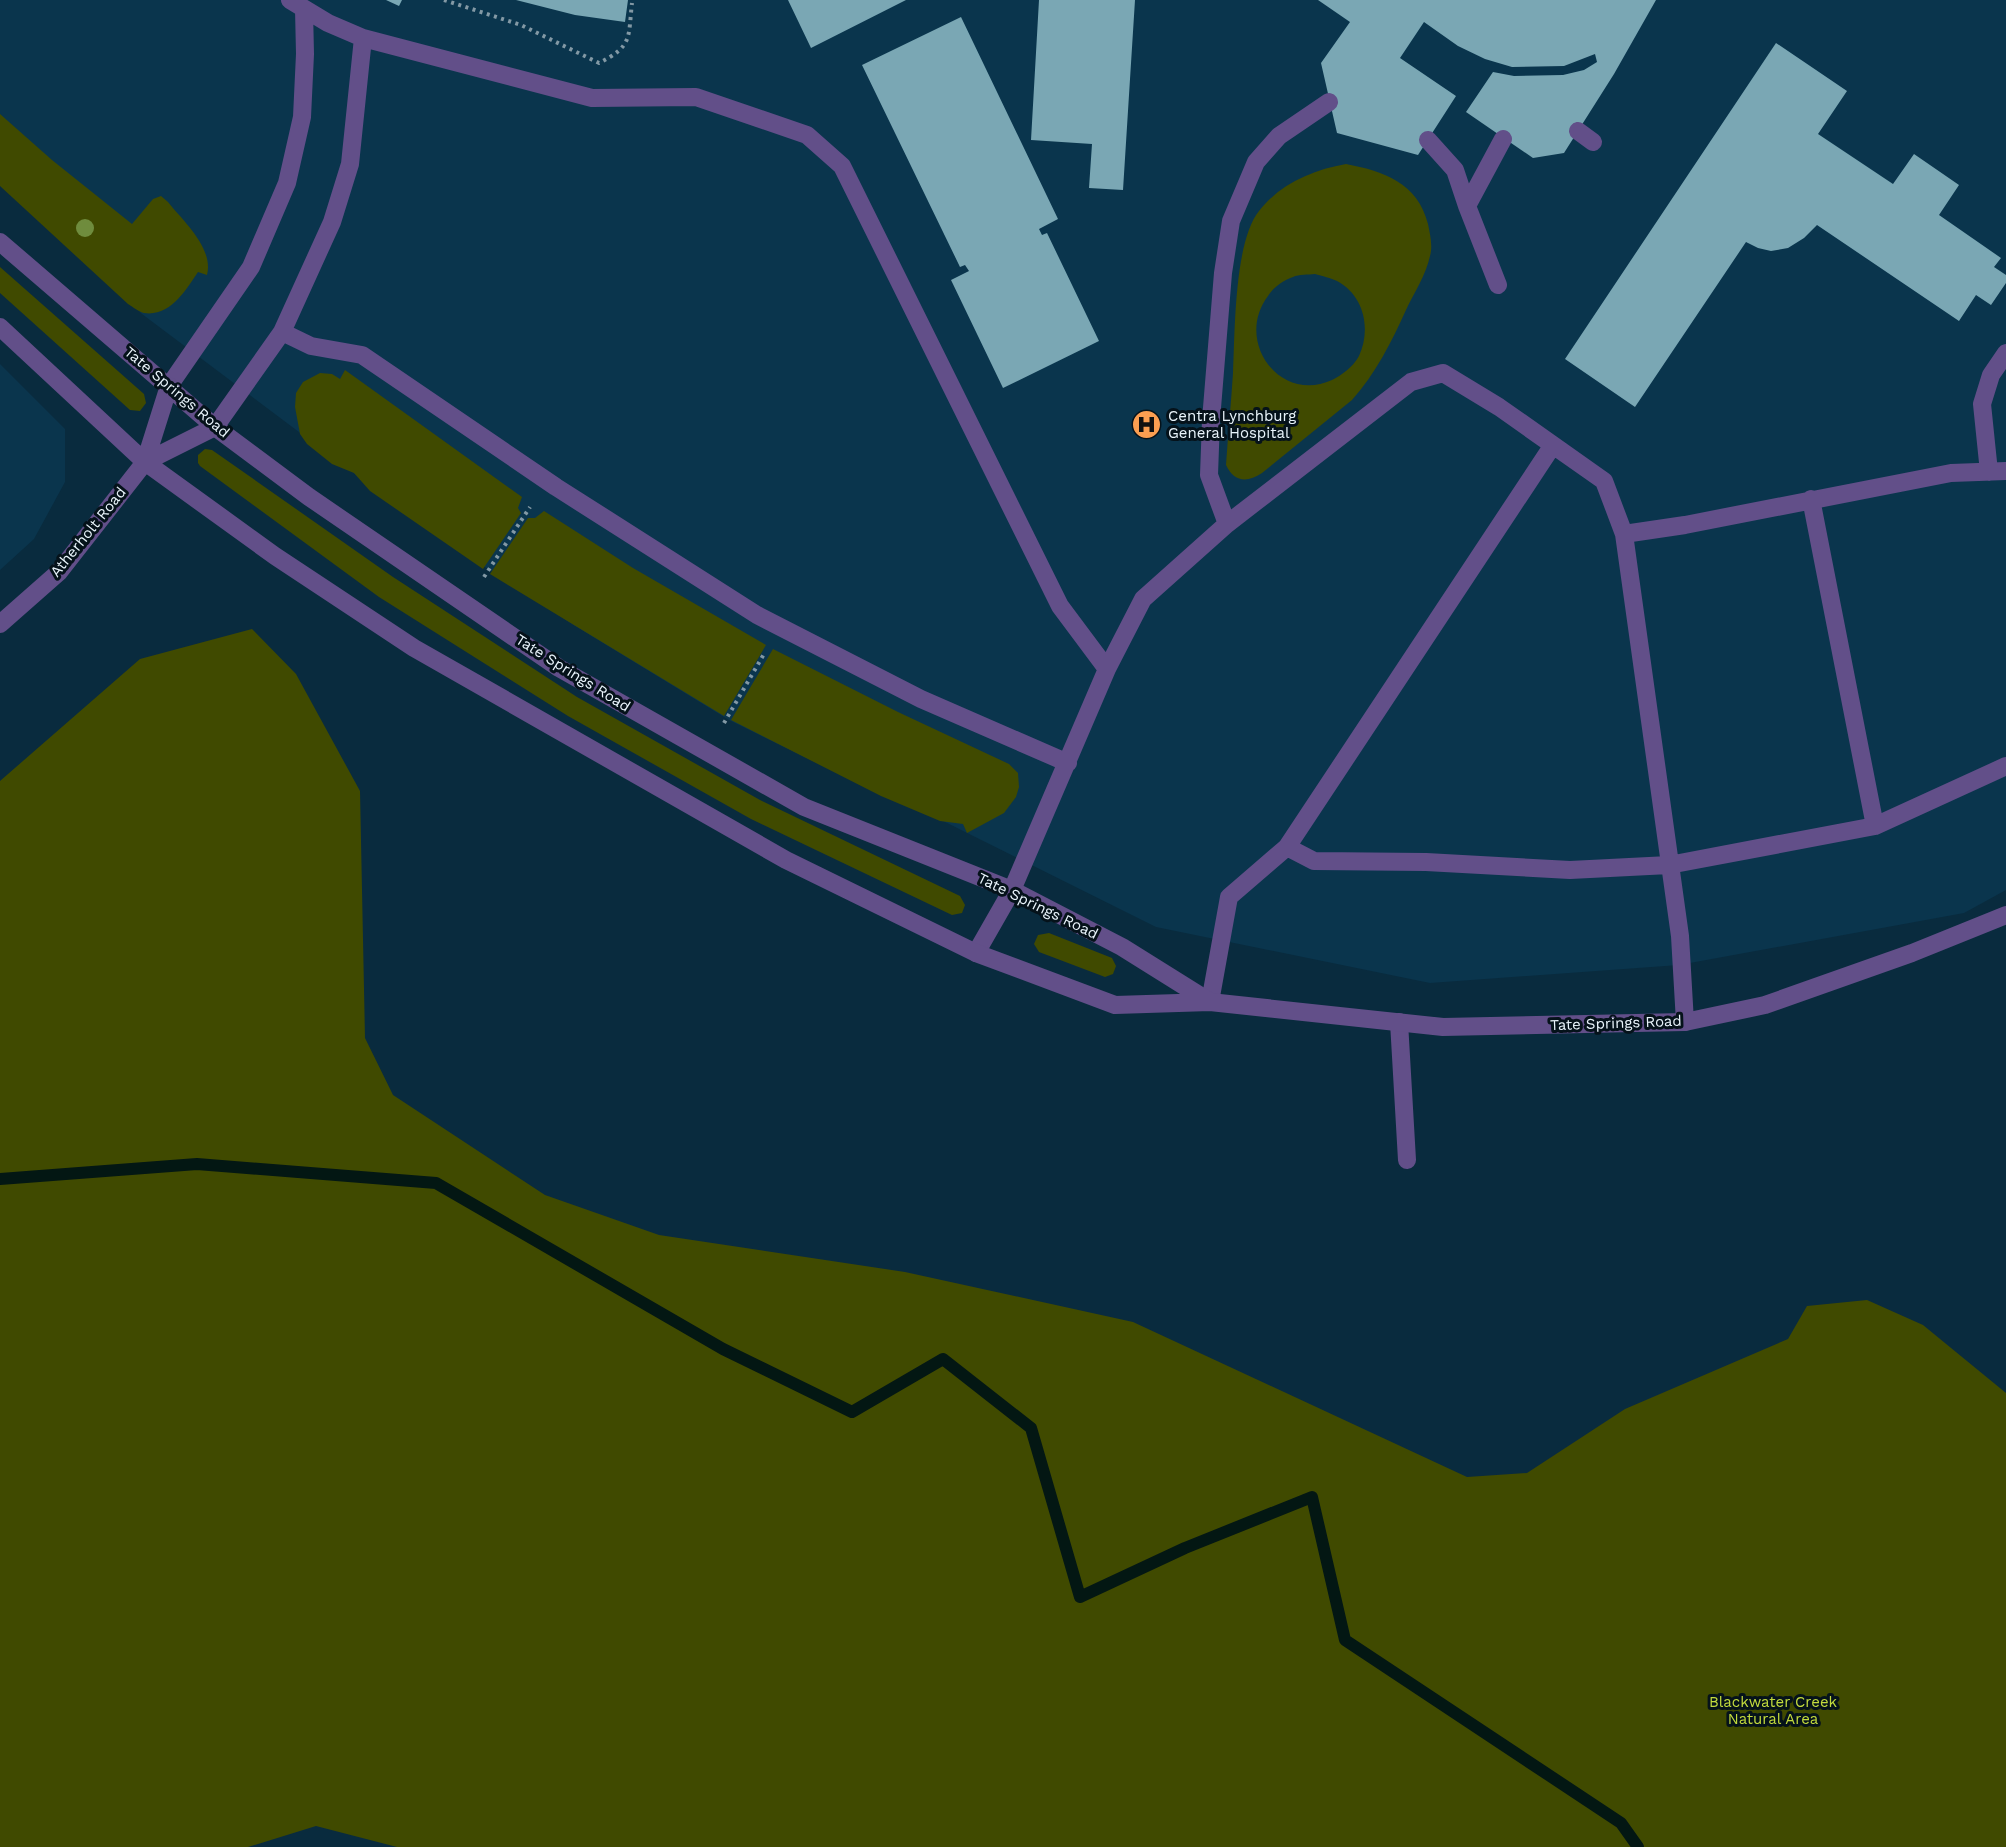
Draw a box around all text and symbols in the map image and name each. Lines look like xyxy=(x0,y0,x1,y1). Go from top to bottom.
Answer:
street label: Tate Springs Road xyxy=(121,343,233,441)
place label: Centra Lynchburg General Hospital xyxy=(1168,407,1296,442)
hospital icon: Centra Lynchburg General Hospital xyxy=(1131,409,1163,441)
street label: Atherholt Road xyxy=(46,483,130,581)
street label: Tate Springs Road xyxy=(512,630,634,716)
street label: Tate Springs Road xyxy=(975,869,1101,943)
street label: Tate Springs Road xyxy=(1550,1012,1682,1034)
park label: Blackwater Creek Natural Area xyxy=(1709,1693,1838,1728)

